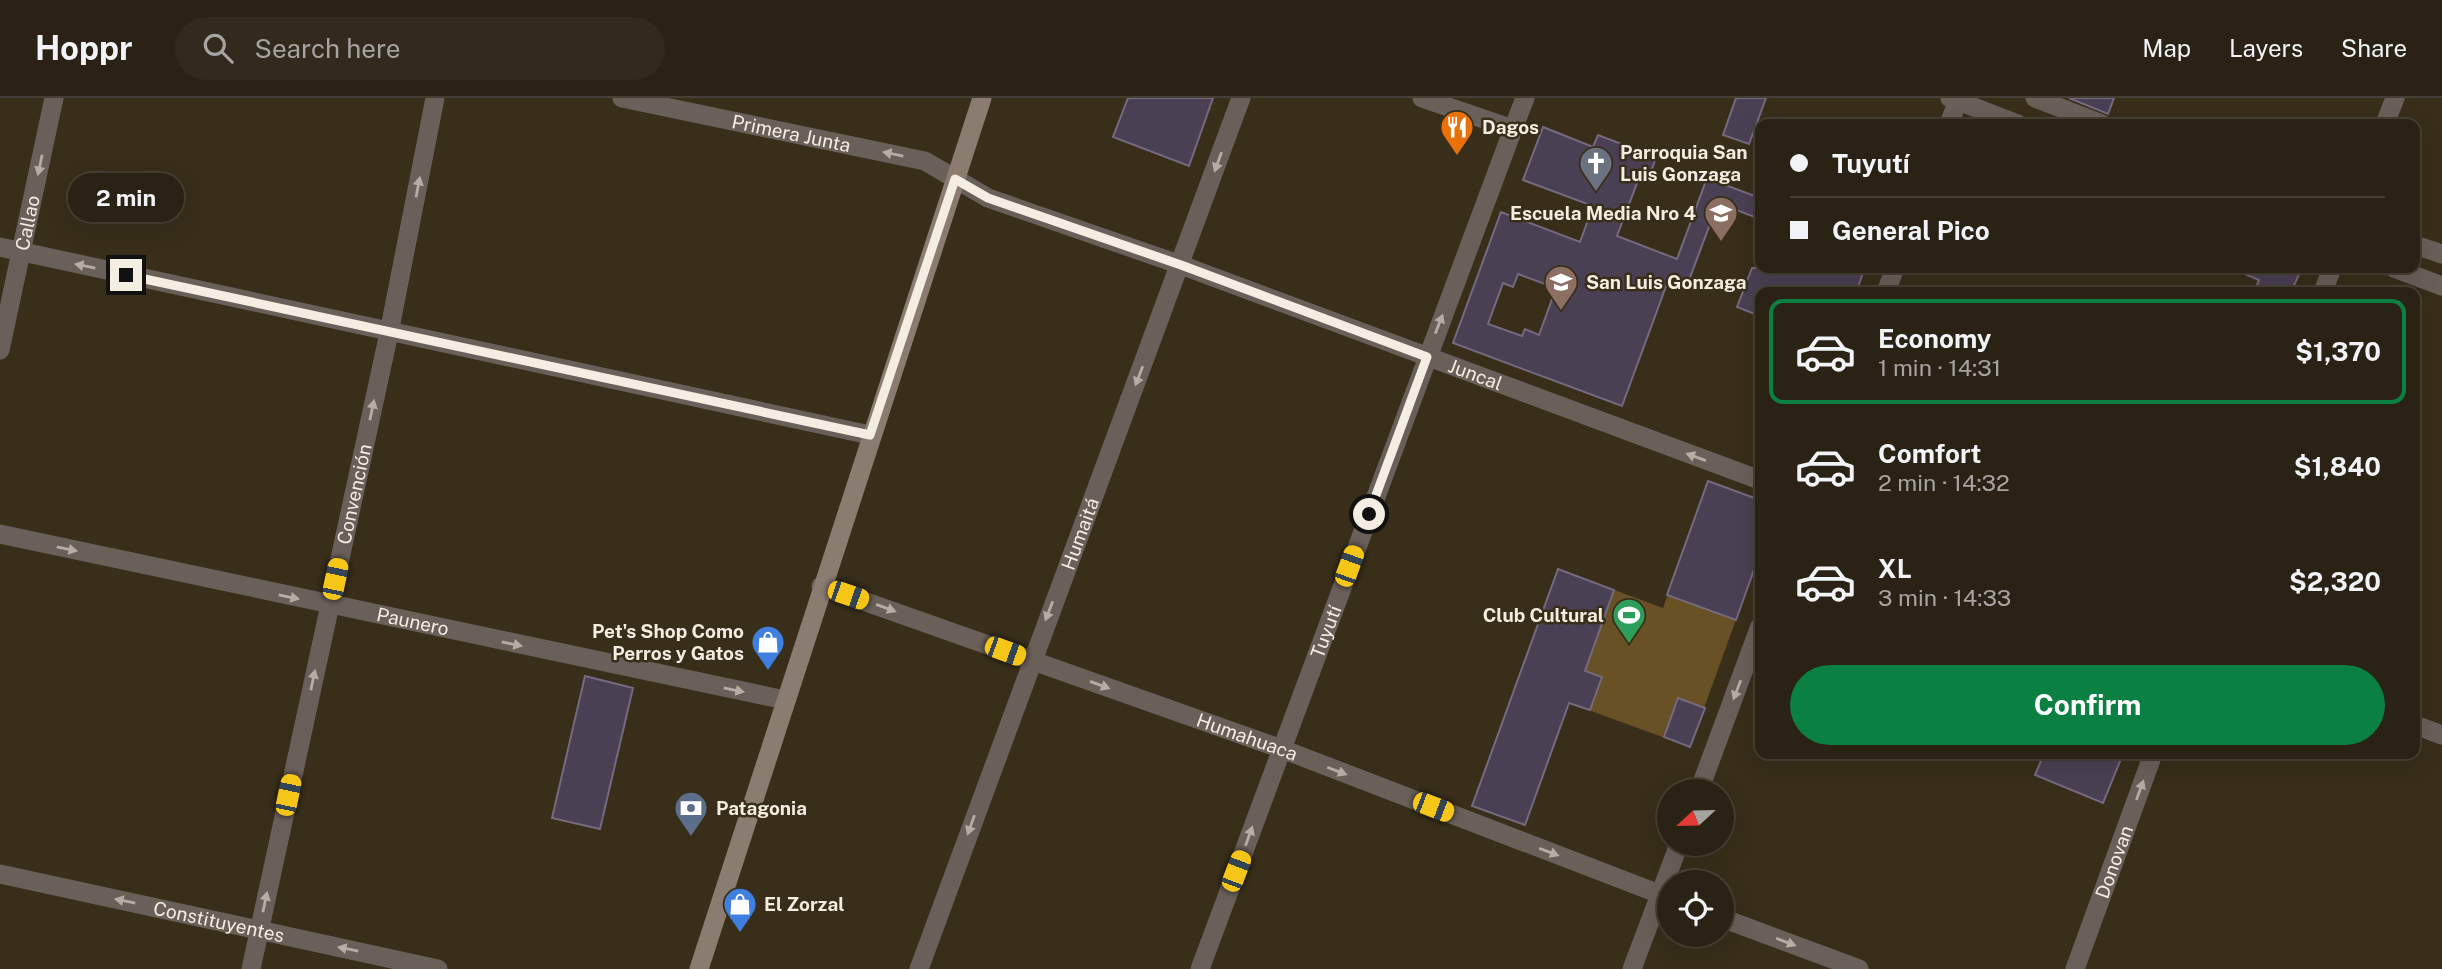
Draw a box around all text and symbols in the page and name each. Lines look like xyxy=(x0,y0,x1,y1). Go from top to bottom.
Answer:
search box xyxy=(175,17,665,80)
text: Hoppr xyxy=(35,29,133,67)
icon: search xyxy=(199,29,237,67)
text: Search here xyxy=(255,33,401,64)
text: Map xyxy=(2142,34,2191,62)
text: Layers xyxy=(2229,34,2303,62)
text: Share xyxy=(2341,34,2407,62)
restaurant icon: Dagos xyxy=(1438,108,1476,157)
street label: Primera Junta xyxy=(730,110,853,156)
place label: Dagos xyxy=(1482,116,1539,138)
place label: Parroquia San Luis Gonzaga xyxy=(1620,141,1748,185)
church icon: Parroquia San Luis Gonzaga xyxy=(1577,144,1615,193)
text: Tuyutí xyxy=(1832,148,1910,179)
one-way arrow xyxy=(882,149,904,160)
one-way arrow xyxy=(1212,152,1223,173)
one-way arrow xyxy=(34,154,45,176)
callout: 2 min xyxy=(68,174,184,222)
one-way arrow xyxy=(412,176,423,198)
text: 2 min xyxy=(96,184,156,211)
street label: Callao xyxy=(11,193,44,253)
school or university icon: Escuela Media Nro 4 xyxy=(1702,194,1740,243)
place label: Escuela Media Nro 4 xyxy=(1510,202,1696,224)
text: General Pico xyxy=(1832,215,1990,246)
route end xyxy=(110,259,142,291)
one-way arrow xyxy=(74,260,96,271)
school or university icon: San Luis Gonzaga xyxy=(1542,263,1580,312)
place label: San Luis Gonzaga xyxy=(1586,271,1746,293)
one-way arrow xyxy=(1434,314,1445,335)
icon: car xyxy=(1794,320,1857,383)
text: Economy xyxy=(1878,323,1991,354)
text: $1,370 xyxy=(2295,336,2381,367)
street label: Juncal xyxy=(1445,354,1506,394)
text: 1 min · 14:31 xyxy=(1878,354,2001,381)
one-way arrow xyxy=(1133,365,1144,386)
one-way arrow xyxy=(366,399,377,421)
icon: car xyxy=(1794,435,1857,498)
text: Comfort xyxy=(1878,438,1981,469)
street label: Convención xyxy=(332,442,376,546)
one-way arrow xyxy=(1686,451,1707,462)
text: $1,840 xyxy=(2294,451,2381,482)
text: 2 min · 14:32 xyxy=(1878,469,2010,496)
street label: Humaitá xyxy=(1057,495,1103,573)
route start xyxy=(1353,498,1385,530)
one-way arrow xyxy=(56,543,78,554)
car xyxy=(1332,543,1367,589)
icon: car xyxy=(1794,550,1857,613)
text: XL xyxy=(1878,553,1912,584)
car xyxy=(321,556,350,602)
text: $2,320 xyxy=(2289,566,2381,597)
car xyxy=(825,578,872,612)
text: 3 min · 14:33 xyxy=(1878,584,2011,611)
one-way arrow xyxy=(278,592,300,603)
sports icon: Club Cultural xyxy=(1610,596,1648,645)
one-way arrow xyxy=(1044,601,1055,622)
street label: Tuyutí xyxy=(1306,602,1346,661)
street label: Paunero xyxy=(375,603,451,640)
one-way arrow xyxy=(875,603,896,614)
place label: Club Cultural xyxy=(1483,604,1604,626)
place label: Pet's Shop Como Perros y Gatos xyxy=(592,620,744,664)
shop icon: Pet's Shop Como Perros y Gatos xyxy=(749,623,787,672)
car xyxy=(982,634,1029,668)
one-way arrow xyxy=(501,638,523,649)
button: Confirm xyxy=(1790,665,2385,745)
one-way arrow xyxy=(308,669,319,691)
one-way arrow xyxy=(1090,680,1111,691)
one-way arrow xyxy=(1731,680,1742,701)
one-way arrow xyxy=(723,684,745,695)
street label: Humahuaca xyxy=(1194,709,1301,765)
one-way arrow xyxy=(1327,765,1348,776)
car xyxy=(274,772,303,818)
north arrow xyxy=(1657,779,1734,856)
map controls xyxy=(1657,779,1734,947)
one-way arrow xyxy=(2135,779,2146,800)
bank icon: Patagonia xyxy=(672,789,710,838)
car xyxy=(1410,790,1457,824)
place label: Patagonia xyxy=(716,797,807,819)
one-way arrow xyxy=(965,814,976,835)
street label: Donovan xyxy=(2091,822,2137,901)
one-way arrow xyxy=(1244,826,1255,847)
one-way arrow xyxy=(1539,847,1560,858)
car xyxy=(1219,848,1254,894)
button: locate xyxy=(1657,870,1734,947)
shop icon: El Zorzal xyxy=(721,885,759,934)
one-way arrow xyxy=(260,891,271,913)
place label: El Zorzal xyxy=(764,893,844,915)
one-way arrow xyxy=(114,895,136,906)
street label: Constituyentes xyxy=(151,897,286,946)
one-way arrow xyxy=(1775,936,1796,947)
one-way arrow xyxy=(337,944,359,955)

